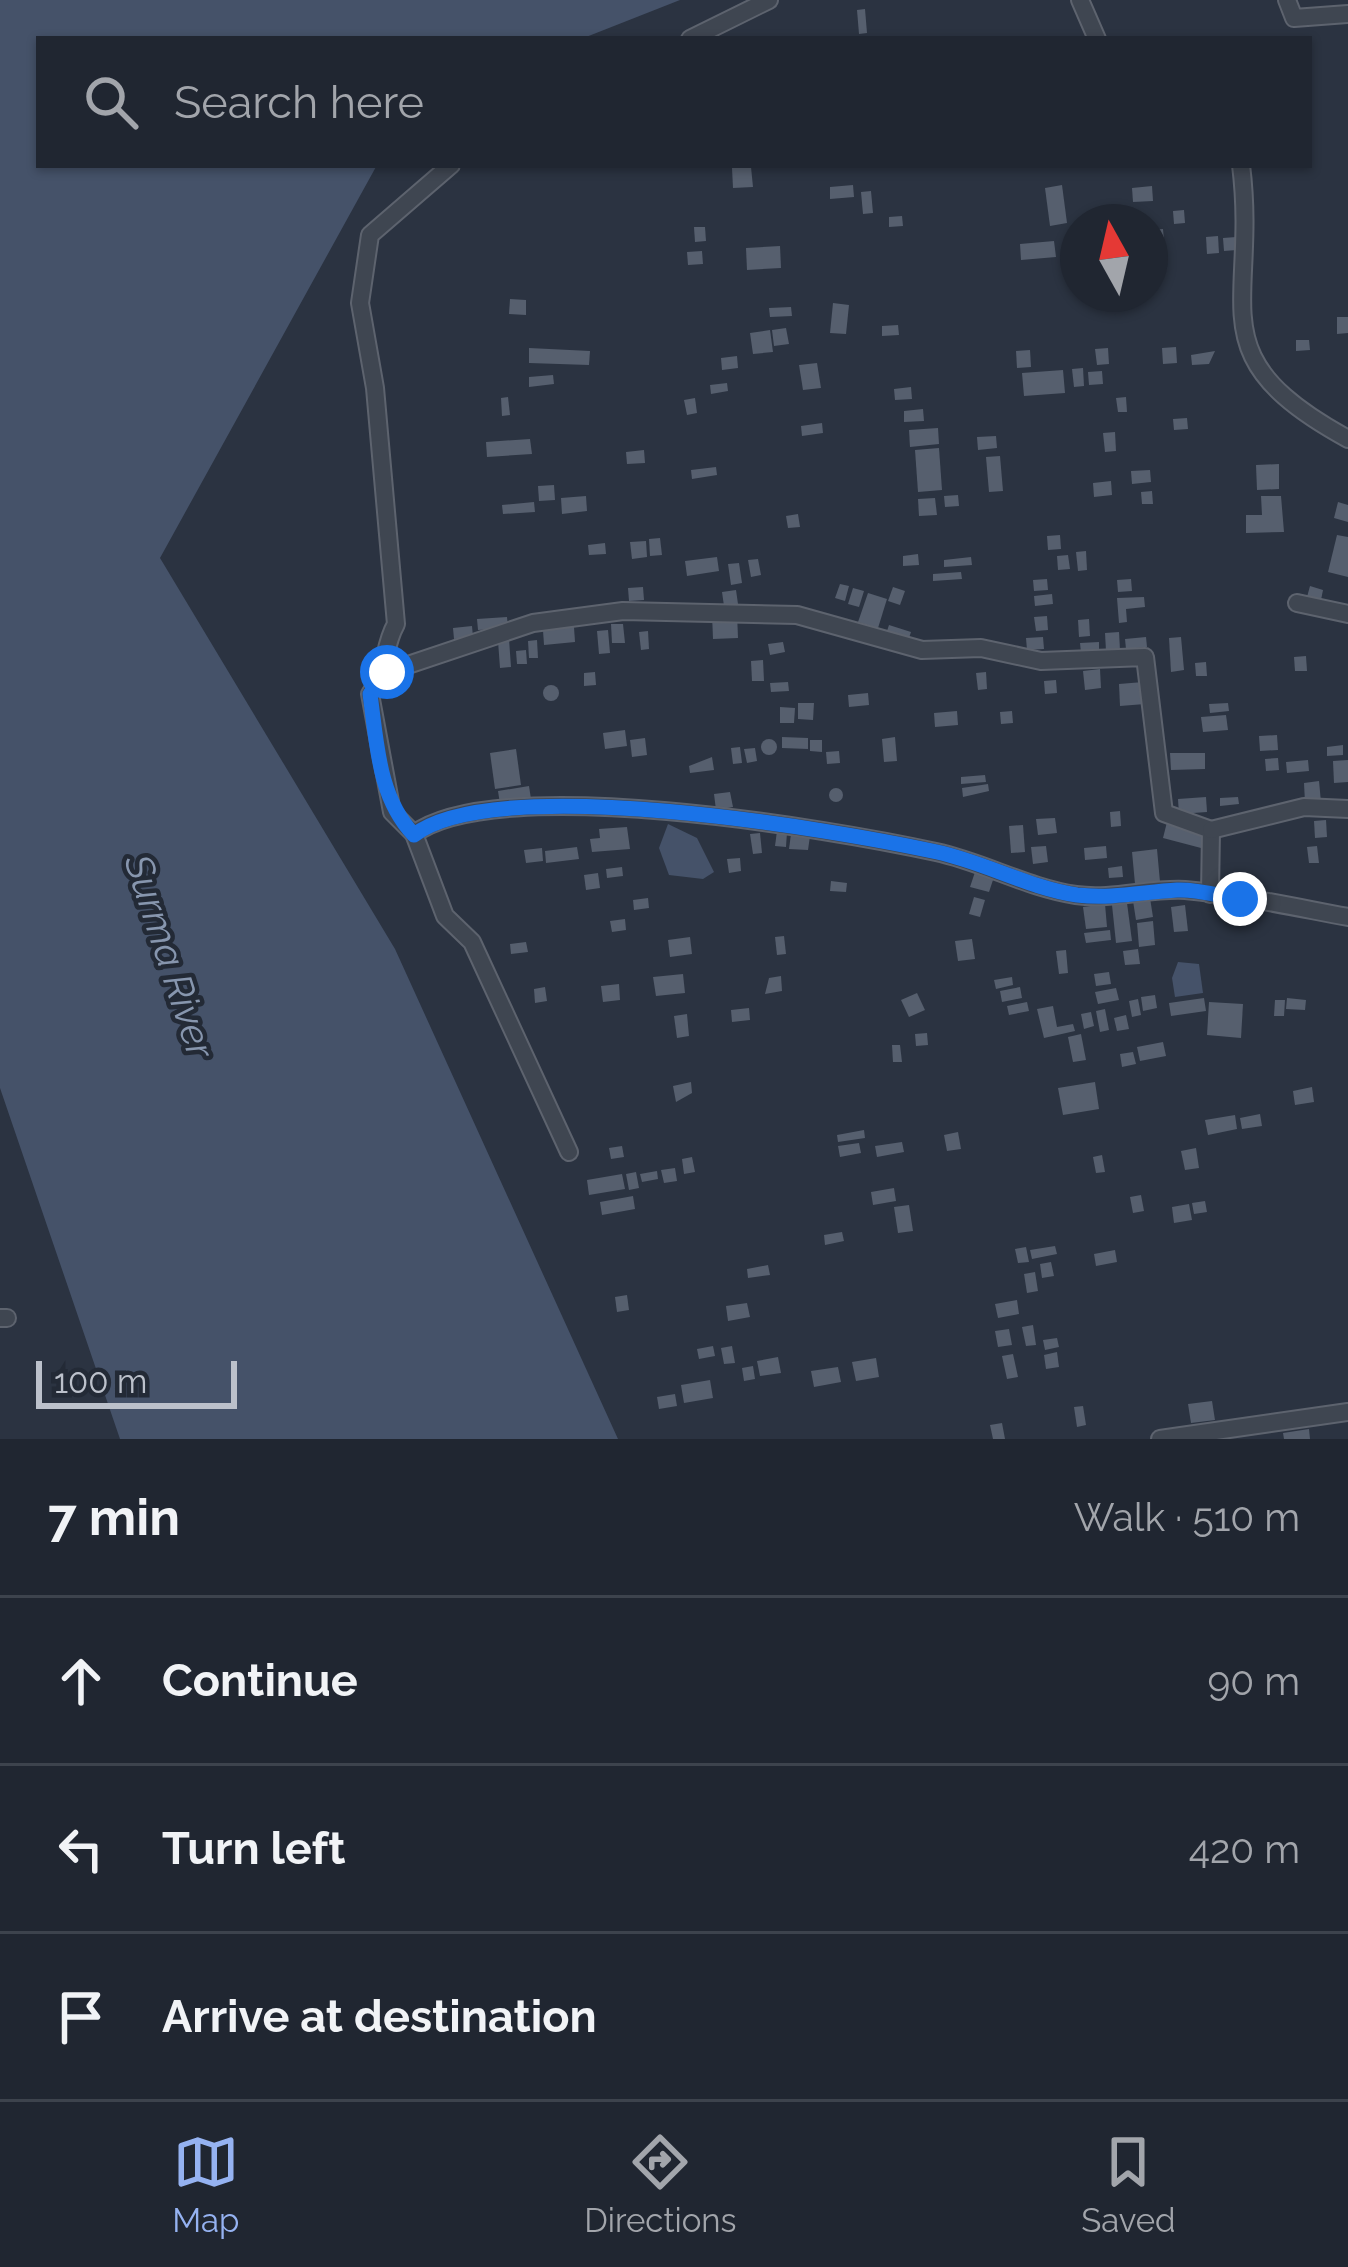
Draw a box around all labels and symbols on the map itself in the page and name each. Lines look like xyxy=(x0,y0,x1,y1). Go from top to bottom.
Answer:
north arrow xyxy=(1060,204,1168,312)
route start xyxy=(360,645,414,699)
water label: Surma River xyxy=(115,848,225,1065)
route end xyxy=(1213,872,1267,926)
scale bar xyxy=(36,1355,237,1408)

